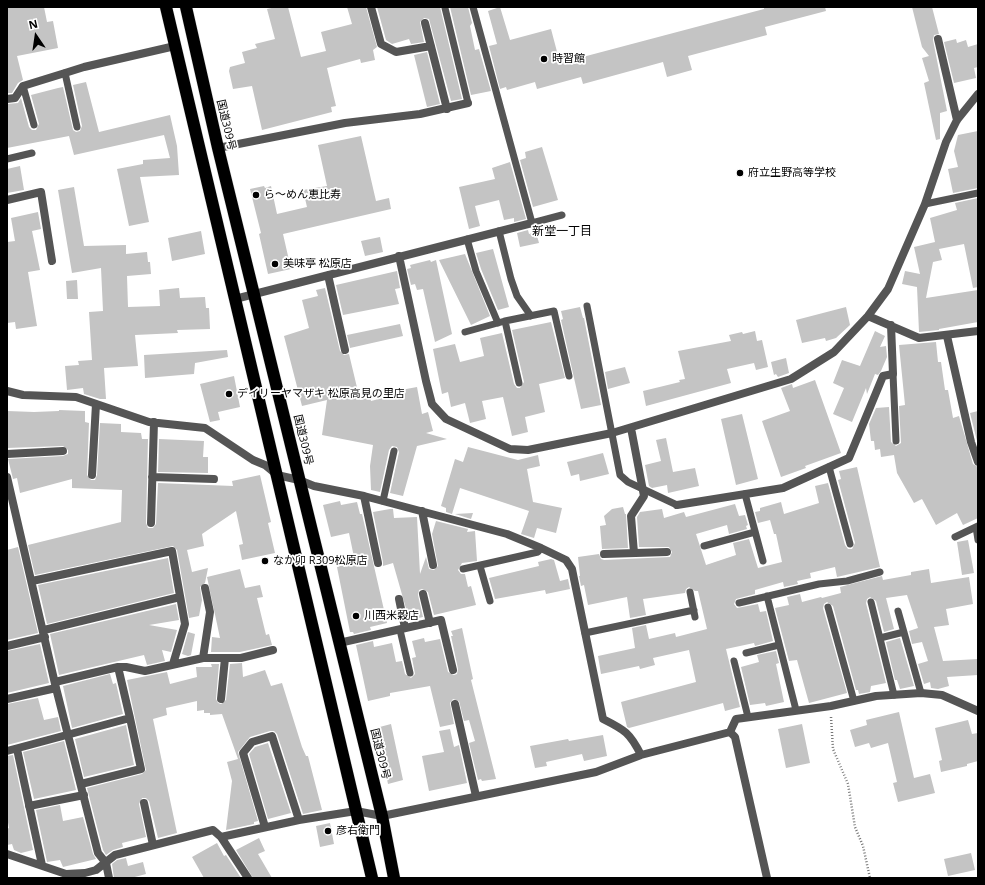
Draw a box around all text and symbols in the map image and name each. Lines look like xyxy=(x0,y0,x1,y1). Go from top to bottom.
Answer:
north arrow xyxy=(16,16,56,56)
text: N xyxy=(27,16,39,32)
place label: 時習館 xyxy=(552,52,585,66)
marker: 時習館 xyxy=(539,54,549,64)
street label: 国道309号 xyxy=(214,98,238,152)
place label: 府立生野高等学校 xyxy=(748,166,836,180)
marker: 府立生野高等学校 xyxy=(735,168,745,178)
place label: ら～めん恵比寿 xyxy=(264,188,341,202)
marker: ら～めん恵比寿 xyxy=(251,190,261,200)
district label: 新堂一丁目 xyxy=(532,225,592,239)
place label: 美味亭 松原店 xyxy=(283,257,352,271)
marker: 美味亭 松原店 xyxy=(270,259,280,269)
place label: デイリーヤマザキ 松原高見の里店 xyxy=(237,387,405,401)
marker: デイリーヤマザキ 松原高見の里店 xyxy=(224,389,234,399)
street label: 国道309号 xyxy=(291,413,315,467)
place label: なか卯 R309松原店 xyxy=(273,554,368,568)
marker: なか卯 R309松原店 xyxy=(260,556,270,566)
place label: 川西米穀店 xyxy=(364,609,419,623)
marker: 川西米穀店 xyxy=(351,611,361,621)
street label: 国道309号 xyxy=(367,727,393,781)
place label: 彦右衛門 xyxy=(336,824,380,838)
marker: 彦右衛門 xyxy=(323,826,333,836)

